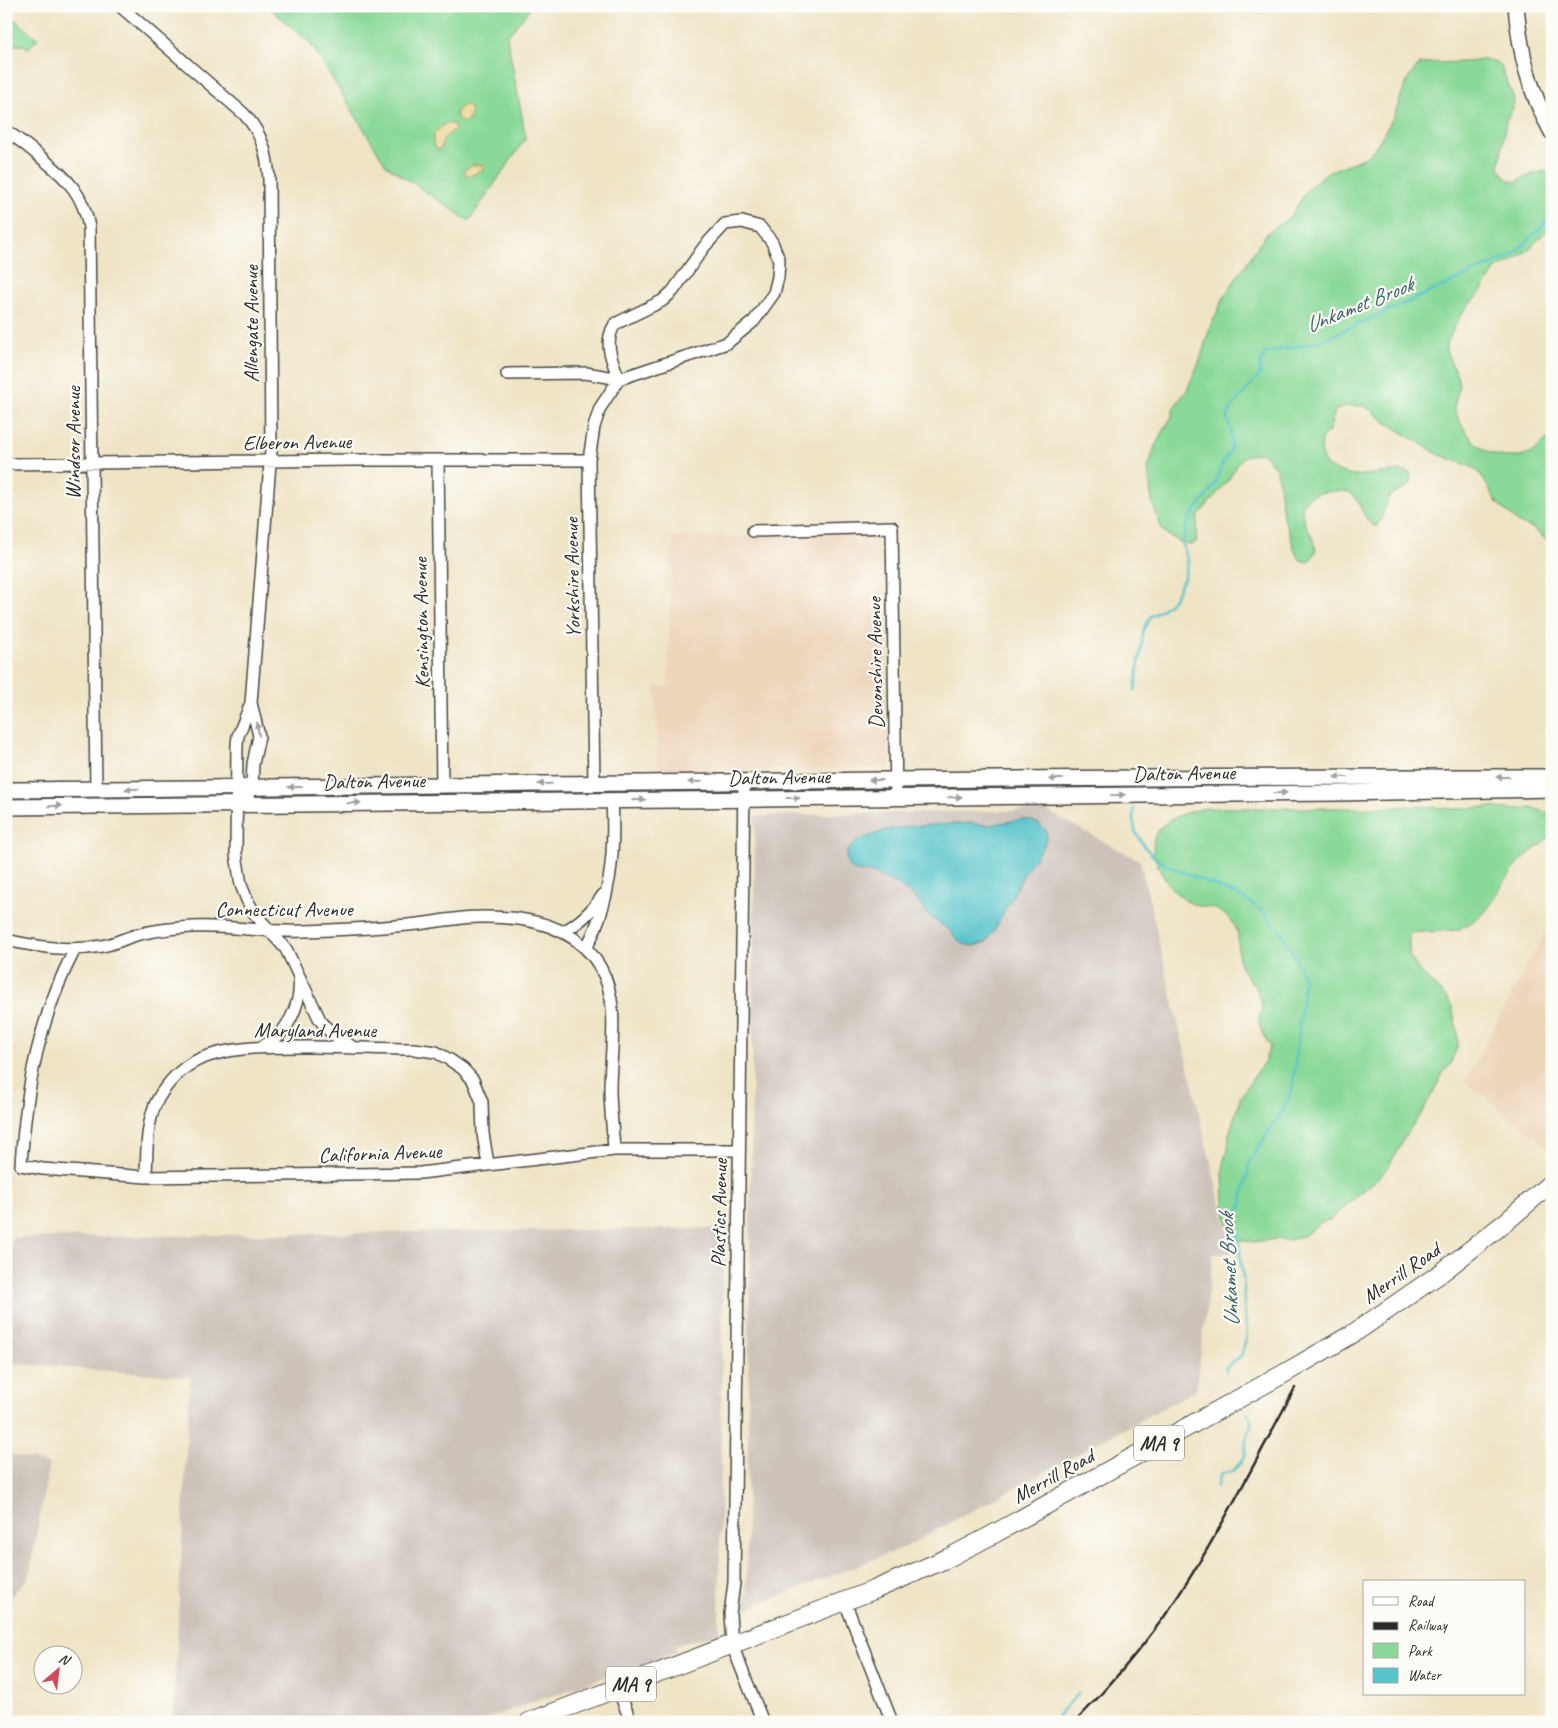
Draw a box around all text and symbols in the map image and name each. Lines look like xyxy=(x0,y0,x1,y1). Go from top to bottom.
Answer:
street label: Allengate Avenue xyxy=(238,264,264,383)
water label: Unkamet Brook xyxy=(1301,269,1420,339)
street label: Windsor Avenue xyxy=(60,385,86,499)
street label: Elberon Avenue xyxy=(243,428,353,456)
street label: Yorkshire Avenue xyxy=(558,516,586,639)
street label: Kensington Avenue xyxy=(407,556,435,689)
street label: Devonshire Avenue xyxy=(861,595,889,729)
one-way arrow xyxy=(253,721,261,737)
street label: Dalton Avenue xyxy=(1133,759,1236,787)
street label: Dalton Avenue xyxy=(728,763,831,791)
street label: Dalton Avenue xyxy=(323,767,426,795)
one-way arrow xyxy=(1332,773,1348,781)
one-way arrow xyxy=(1495,773,1511,781)
one-way arrow xyxy=(1047,775,1063,783)
one-way arrow xyxy=(867,776,883,784)
one-way arrow xyxy=(687,778,703,786)
one-way arrow xyxy=(537,781,553,789)
one-way arrow xyxy=(287,783,303,791)
one-way arrow xyxy=(124,785,140,793)
one-way arrow xyxy=(1273,789,1289,797)
one-way arrow xyxy=(1110,791,1126,799)
one-way arrow xyxy=(948,793,964,801)
one-way arrow xyxy=(785,794,801,802)
one-way arrow xyxy=(632,796,648,804)
one-way arrow xyxy=(347,799,363,807)
one-way arrow xyxy=(47,802,63,810)
street label: Connecticut Avenue xyxy=(215,896,355,922)
street label: Maryland Avenue xyxy=(254,1017,377,1043)
street label: California Avenue xyxy=(318,1138,443,1168)
street label: Plastics Avenue xyxy=(705,1157,733,1268)
water label: Unkamet Brook xyxy=(1212,1209,1246,1327)
street label: Merrill Road xyxy=(1357,1235,1448,1309)
road number: MA 9 xyxy=(1134,1426,1184,1460)
street label: Merrill Road xyxy=(1008,1441,1102,1509)
legend xyxy=(1363,1580,1526,1696)
text: Road xyxy=(1408,1592,1435,1611)
text: Railway xyxy=(1408,1616,1449,1635)
text: Park xyxy=(1408,1642,1433,1661)
north arrow xyxy=(32,1646,82,1696)
text: N xyxy=(56,1649,74,1670)
road number: MA 9 xyxy=(606,1666,656,1702)
text: Water xyxy=(1408,1666,1442,1685)

